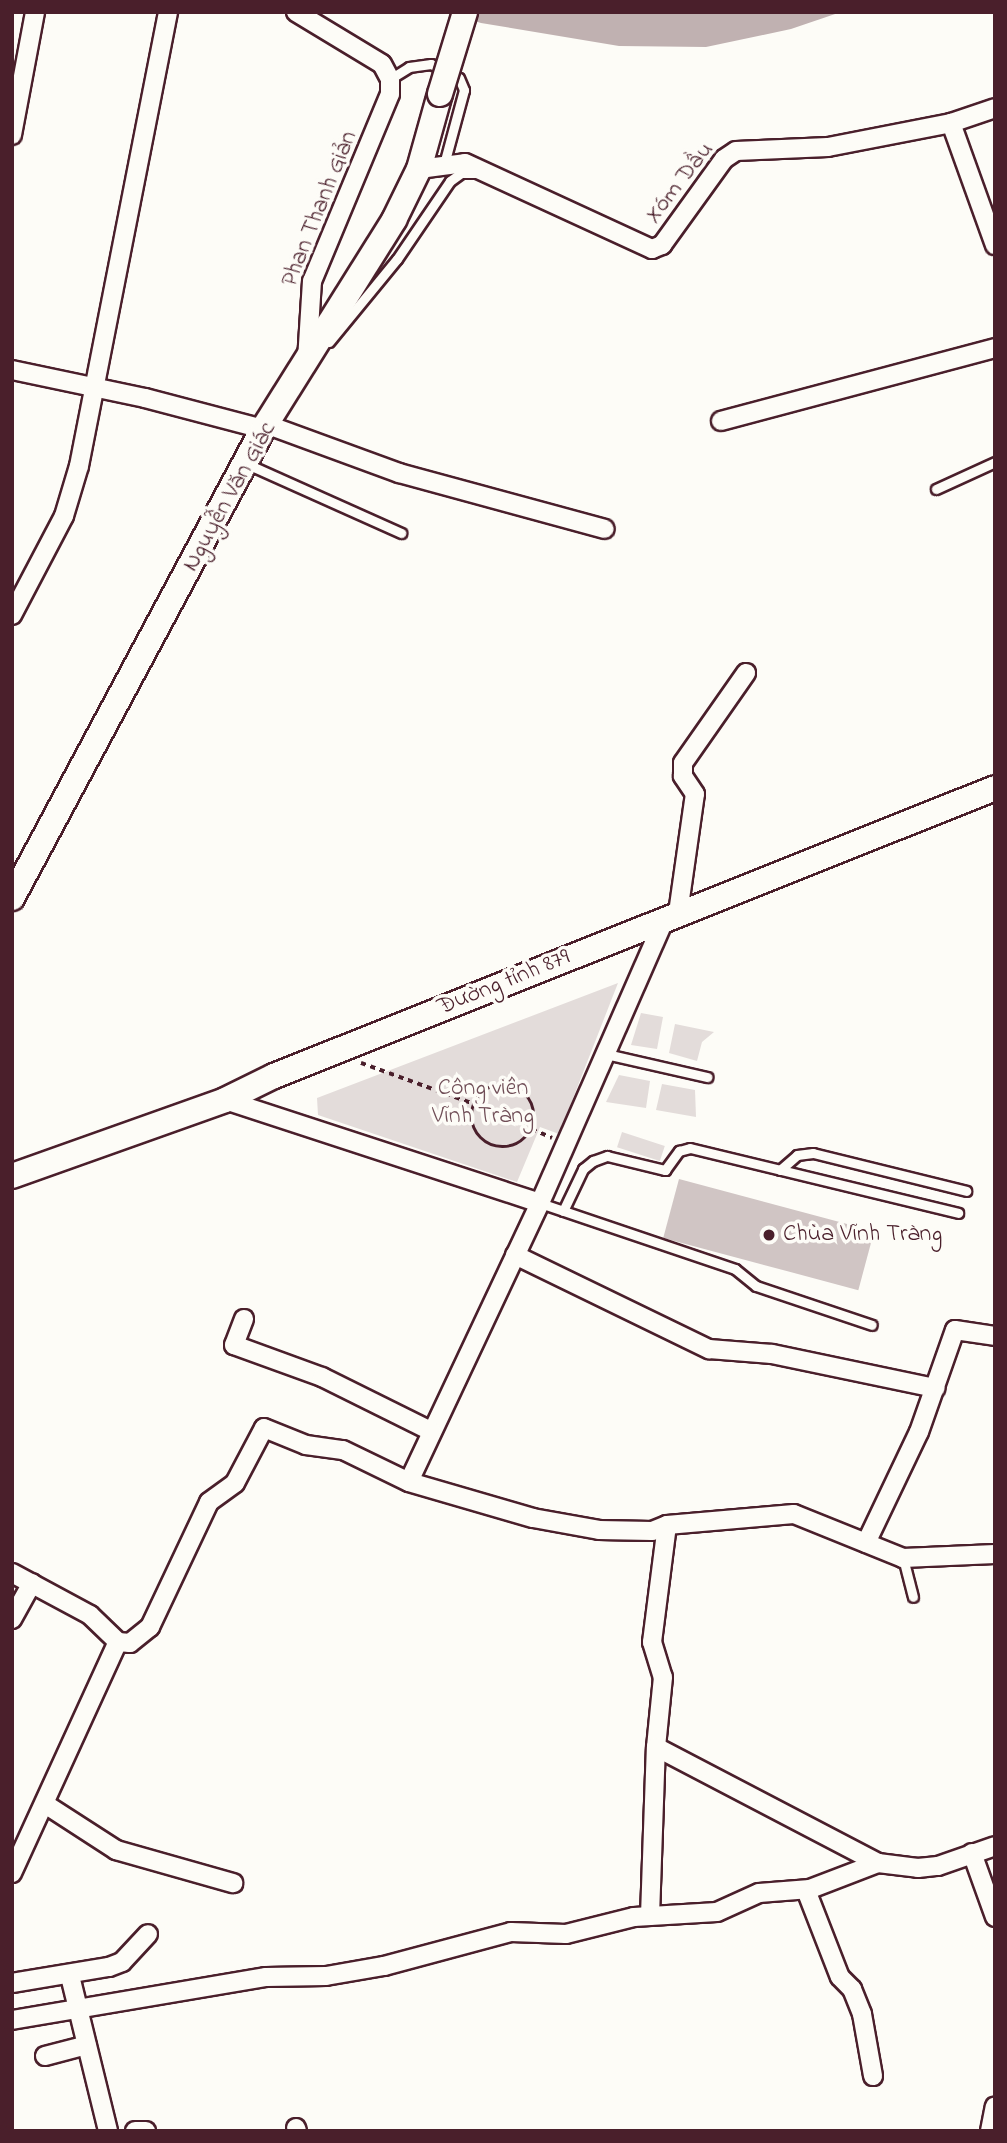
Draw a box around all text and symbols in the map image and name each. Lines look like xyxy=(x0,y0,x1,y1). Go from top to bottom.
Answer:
street label: Phan Thanh Giản xyxy=(276,127,364,291)
street label: Xóm Dầu xyxy=(639,137,721,229)
street label: Nguyễn Văn Giác xyxy=(177,417,283,577)
street label: Đường tỉnh 879 xyxy=(434,943,574,1023)
park label: Công viên Vĩnh Tràng xyxy=(432,1075,534,1131)
place label: Chùa Vĩnh Tràng xyxy=(783,1221,942,1249)
marker: Chùa Vĩnh Tràng xyxy=(761,1227,777,1243)

